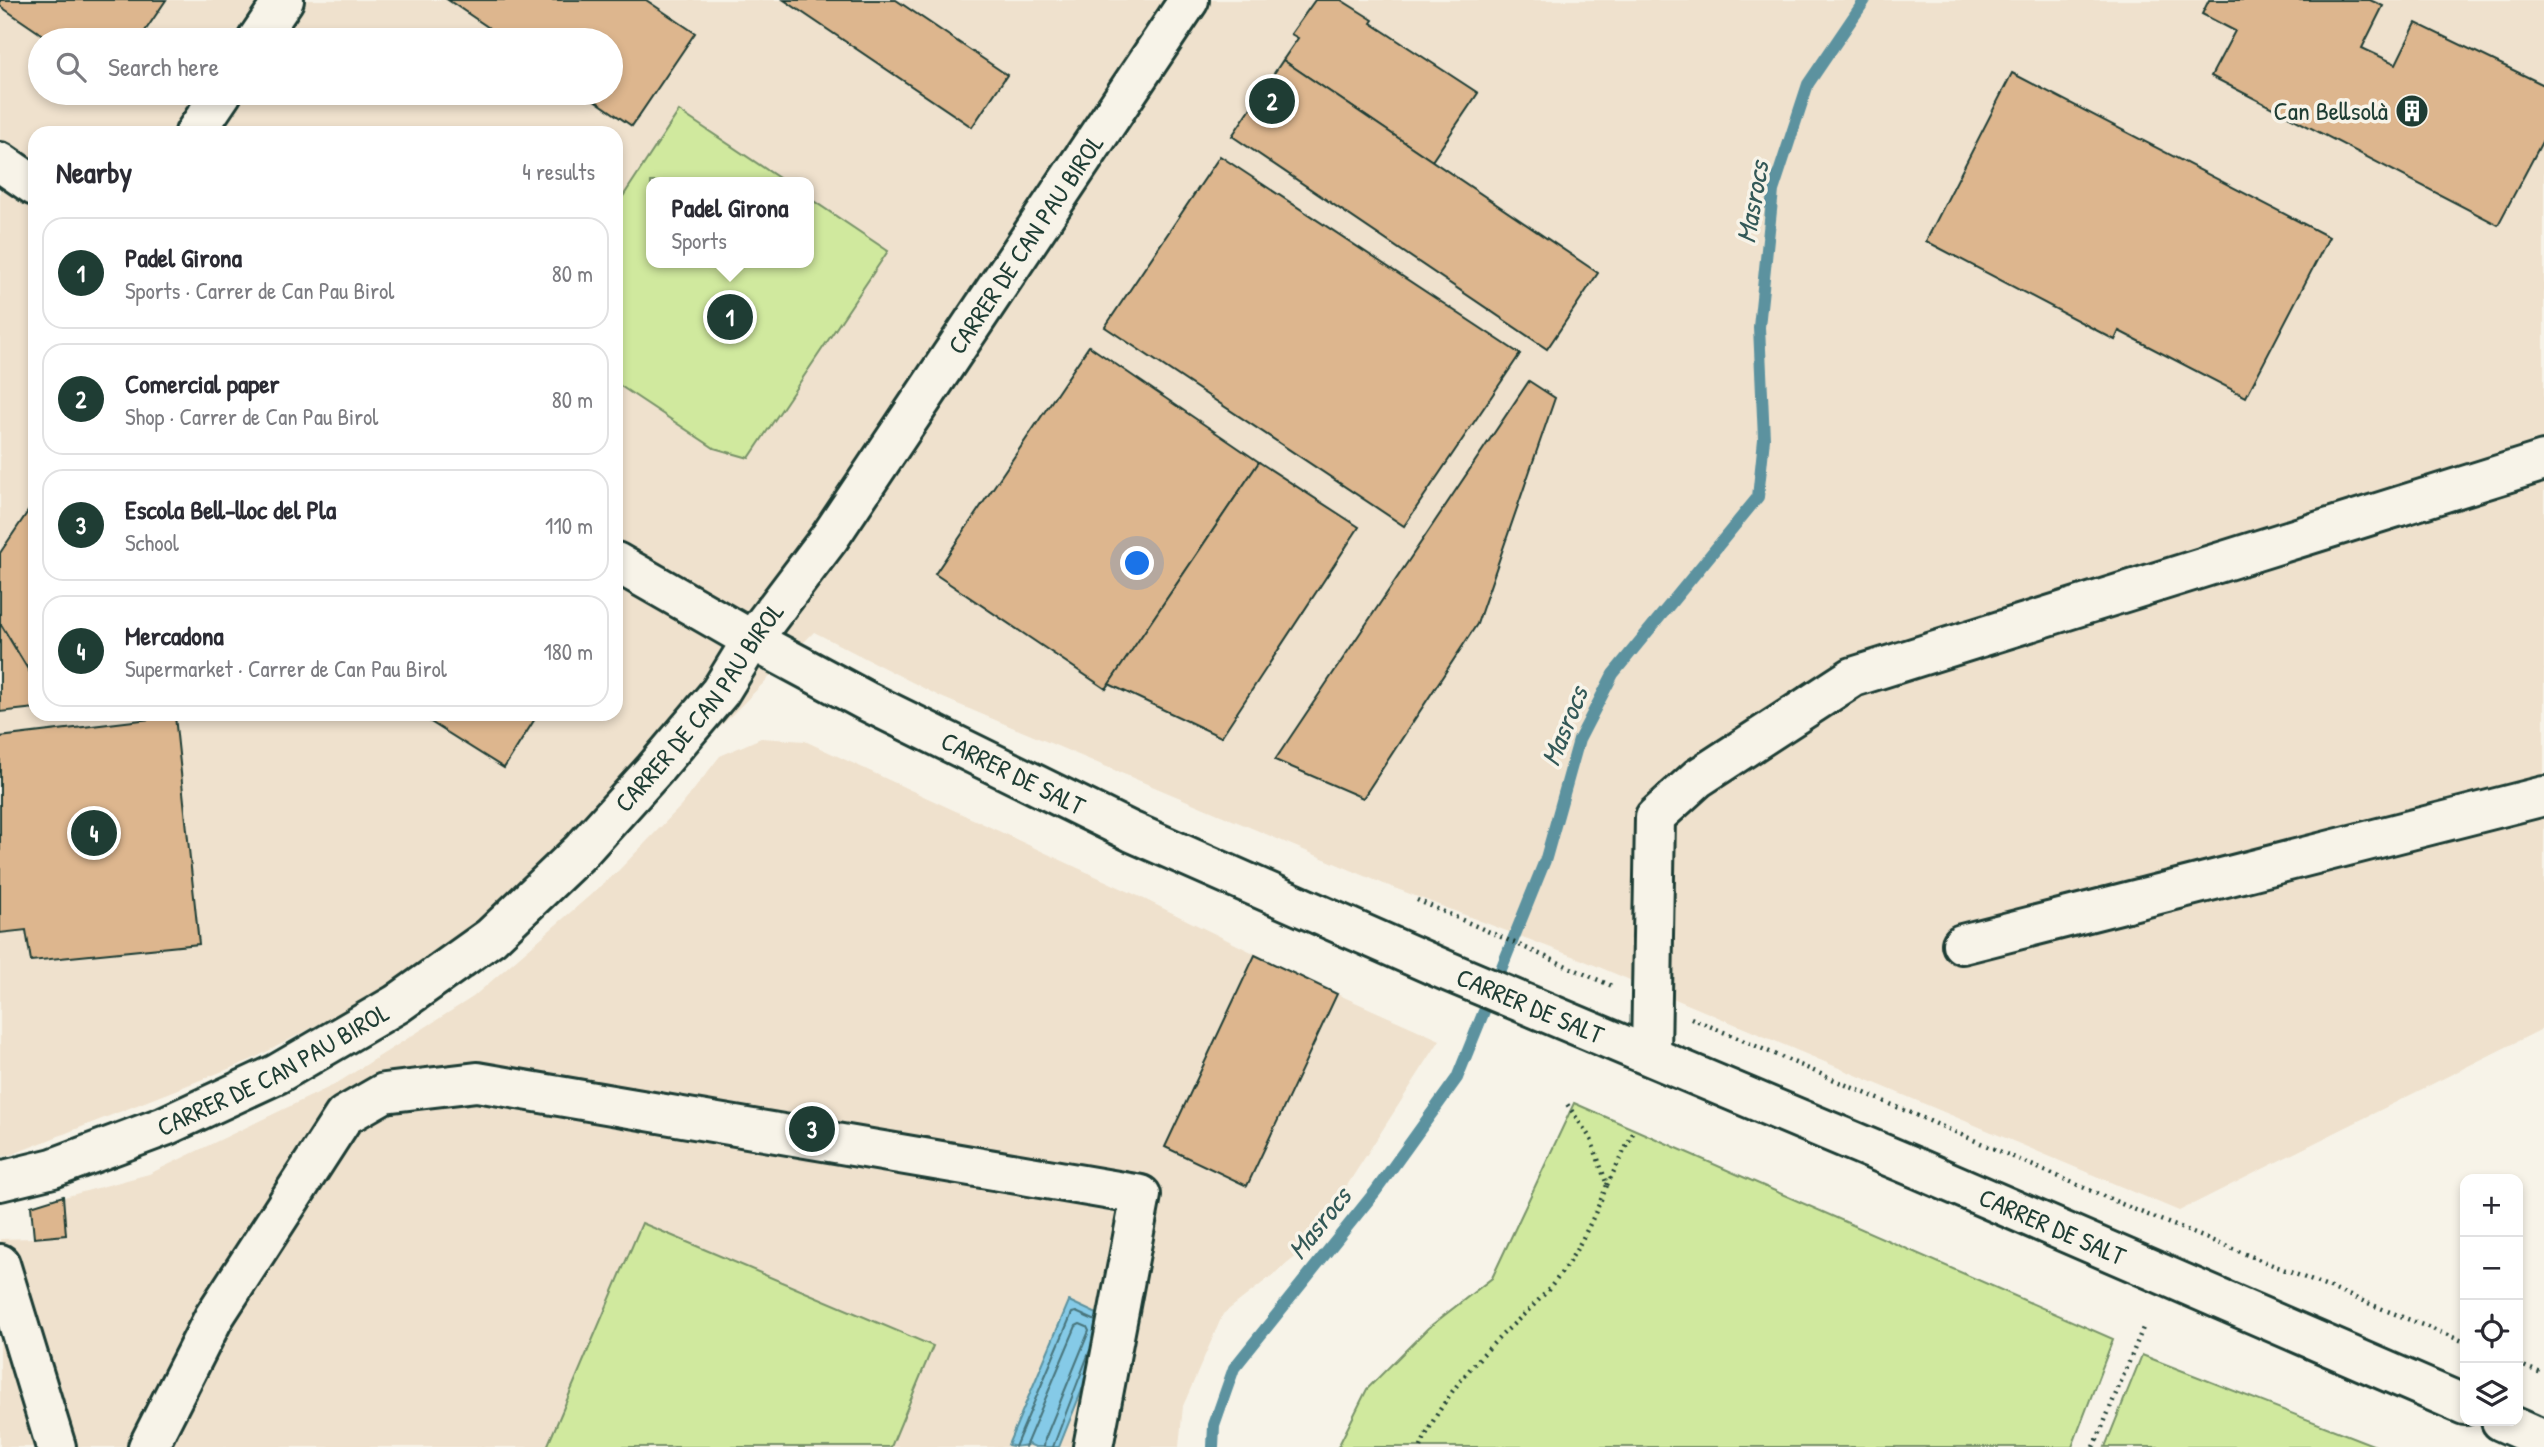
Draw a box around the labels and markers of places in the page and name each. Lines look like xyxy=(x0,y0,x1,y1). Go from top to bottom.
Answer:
pin: 2 xyxy=(1249,75,1295,127)
building icon: Can Bellsolà xyxy=(2393,92,2431,130)
place label: Can Bellsolà xyxy=(2273,93,2388,128)
pin: 1 xyxy=(707,291,753,343)
pin: 4 xyxy=(71,807,117,859)
pin: 3 xyxy=(789,1103,835,1155)

